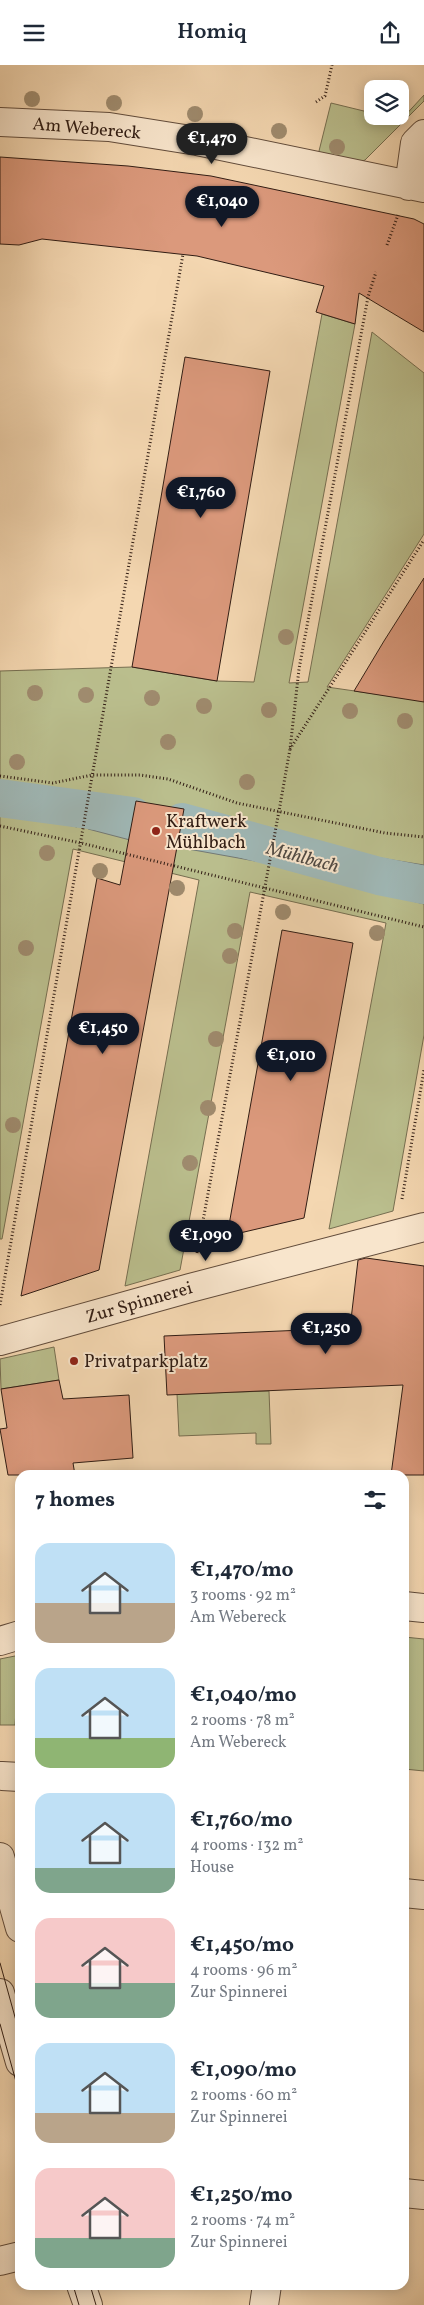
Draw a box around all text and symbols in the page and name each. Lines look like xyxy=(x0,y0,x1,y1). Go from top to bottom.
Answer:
text: Homiq xyxy=(177,17,247,48)
icon: menu xyxy=(20,19,48,47)
icon: share xyxy=(376,19,404,47)
map controls xyxy=(364,80,409,125)
button: layers xyxy=(364,80,409,125)
street label: Am Webereck xyxy=(32,112,142,147)
pin: €1,470 xyxy=(171,123,253,165)
text: €1,470 xyxy=(187,128,237,150)
pin: €1,040 xyxy=(181,185,263,228)
text: €1,040 xyxy=(196,191,248,213)
pin: €1,760 xyxy=(160,477,242,519)
text: €1,760 xyxy=(177,482,225,504)
place label: Kraftwerk Mühlbach xyxy=(166,810,247,856)
marker: Kraftwerk Mühlbach xyxy=(150,825,162,837)
water label: Mühlbach xyxy=(263,836,341,880)
pin: €1,450 xyxy=(62,1013,144,1055)
text: €1,450 xyxy=(78,1018,128,1040)
pin: €1,010 xyxy=(250,1039,332,1082)
text: €1,010 xyxy=(267,1045,316,1067)
pin: €1,090 xyxy=(165,1219,247,1262)
text: €1,090 xyxy=(180,1225,232,1247)
street label: Zur Spinnerei xyxy=(83,1276,196,1331)
pin: €1,250 xyxy=(285,1313,367,1355)
text: €1,250 xyxy=(302,1318,350,1340)
place label: Privatparkplatz xyxy=(84,1350,208,1375)
marker: Privatparkplatz xyxy=(68,1355,80,1367)
text: 7 homes xyxy=(35,1486,115,1515)
icon: filters xyxy=(361,1486,389,1514)
text: €1,470/mo xyxy=(190,1556,294,1585)
icon: home xyxy=(75,1563,135,1623)
text: 3 rooms · 92 m² xyxy=(190,1585,296,1607)
text: Am Webereck xyxy=(190,1607,287,1629)
text: €1,040/mo xyxy=(190,1681,297,1710)
icon: home xyxy=(75,1688,135,1748)
text: 2 rooms · 78 m² xyxy=(190,1710,295,1732)
text: Am Webereck xyxy=(190,1732,287,1754)
text: €1,760/mo xyxy=(190,1806,292,1835)
icon: home xyxy=(75,1813,135,1873)
text: 4 rooms · 132 m² xyxy=(190,1835,303,1857)
text: House xyxy=(190,1857,234,1879)
text: €1,450/mo xyxy=(190,1931,294,1960)
icon: home xyxy=(75,1938,135,1998)
text: 4 rooms · 96 m² xyxy=(190,1960,297,1982)
text: Zur Spinnerei xyxy=(190,1982,288,2004)
text: €1,090/mo xyxy=(190,2056,297,2085)
icon: home xyxy=(75,2063,135,2123)
text: 2 rooms · 60 m² xyxy=(190,2085,297,2107)
text: Zur Spinnerei xyxy=(190,2107,288,2129)
text: €1,250/mo xyxy=(190,2181,293,2210)
icon: home xyxy=(75,2188,135,2248)
text: 2 rooms · 74 m² xyxy=(190,2210,295,2232)
text: Zur Spinnerei xyxy=(190,2232,288,2254)

